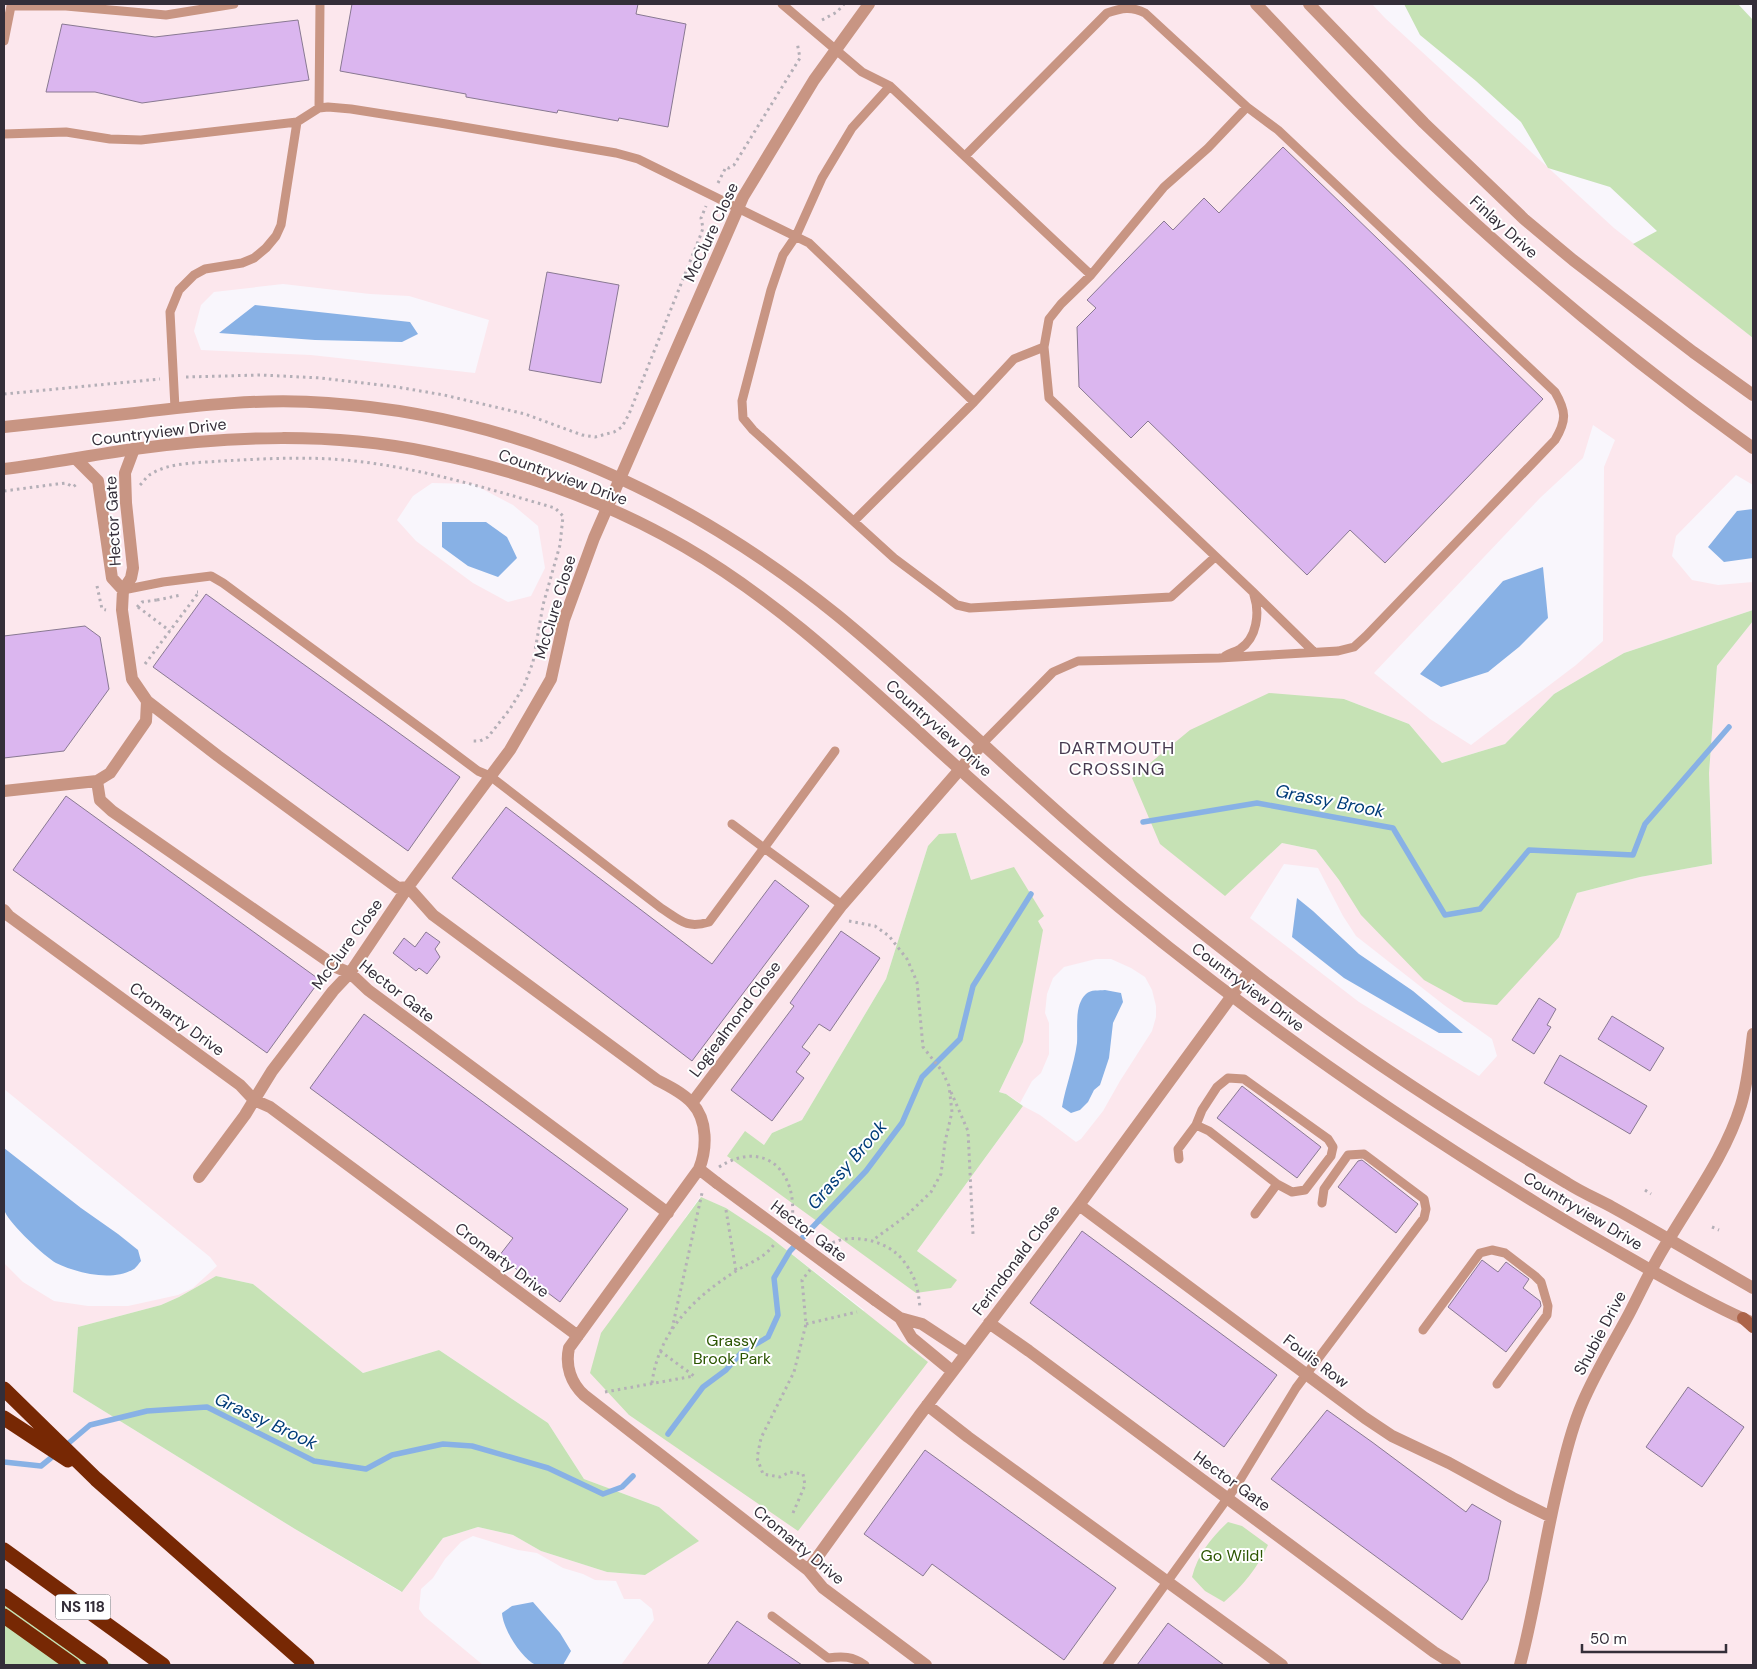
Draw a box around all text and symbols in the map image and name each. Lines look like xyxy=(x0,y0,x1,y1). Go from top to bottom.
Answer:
street label: McClure Close xyxy=(679,179,743,285)
street label: Finlay Drive xyxy=(1466,191,1542,263)
street label: Countryview Drive xyxy=(90,413,228,451)
street label: Countryview Drive xyxy=(496,444,630,510)
street label: Hector Gate xyxy=(100,475,126,567)
street label: McClure Close xyxy=(529,553,581,661)
street label: Countryview Drive xyxy=(882,675,996,781)
district label: DARTMOUTH CROSSING xyxy=(1059,736,1175,781)
water label: Grassy Brook xyxy=(1273,779,1387,824)
street label: McClure Close xyxy=(307,894,387,994)
street label: Countryview Drive xyxy=(1187,938,1309,1036)
street label: Hector Gate xyxy=(355,955,439,1027)
street label: Logiealmond Close xyxy=(684,957,786,1081)
street label: Cromarty Drive xyxy=(125,977,229,1061)
water label: Grassy Brook xyxy=(802,1115,893,1215)
street label: Countryview Drive xyxy=(1519,1167,1647,1255)
street label: Hector Gate xyxy=(767,1195,851,1267)
street label: Ferindonald Close xyxy=(968,1201,1064,1319)
street label: Cromarty Drive xyxy=(451,1218,553,1302)
street label: Shubie Drive xyxy=(1569,1287,1631,1379)
street label: Foulis Row xyxy=(1279,1329,1353,1393)
park label: Grassy Brook Park xyxy=(693,1330,771,1369)
water label: Grassy Brook xyxy=(211,1387,322,1456)
street label: Hector Gate xyxy=(1189,1446,1275,1516)
street label: Cromarty Drive xyxy=(749,1501,849,1589)
park label: Go Wild! xyxy=(1201,1545,1263,1566)
road number: NS 118 xyxy=(56,1594,110,1620)
scale bar xyxy=(1582,1622,1726,1654)
text: 50 m xyxy=(1590,1629,1627,1649)

